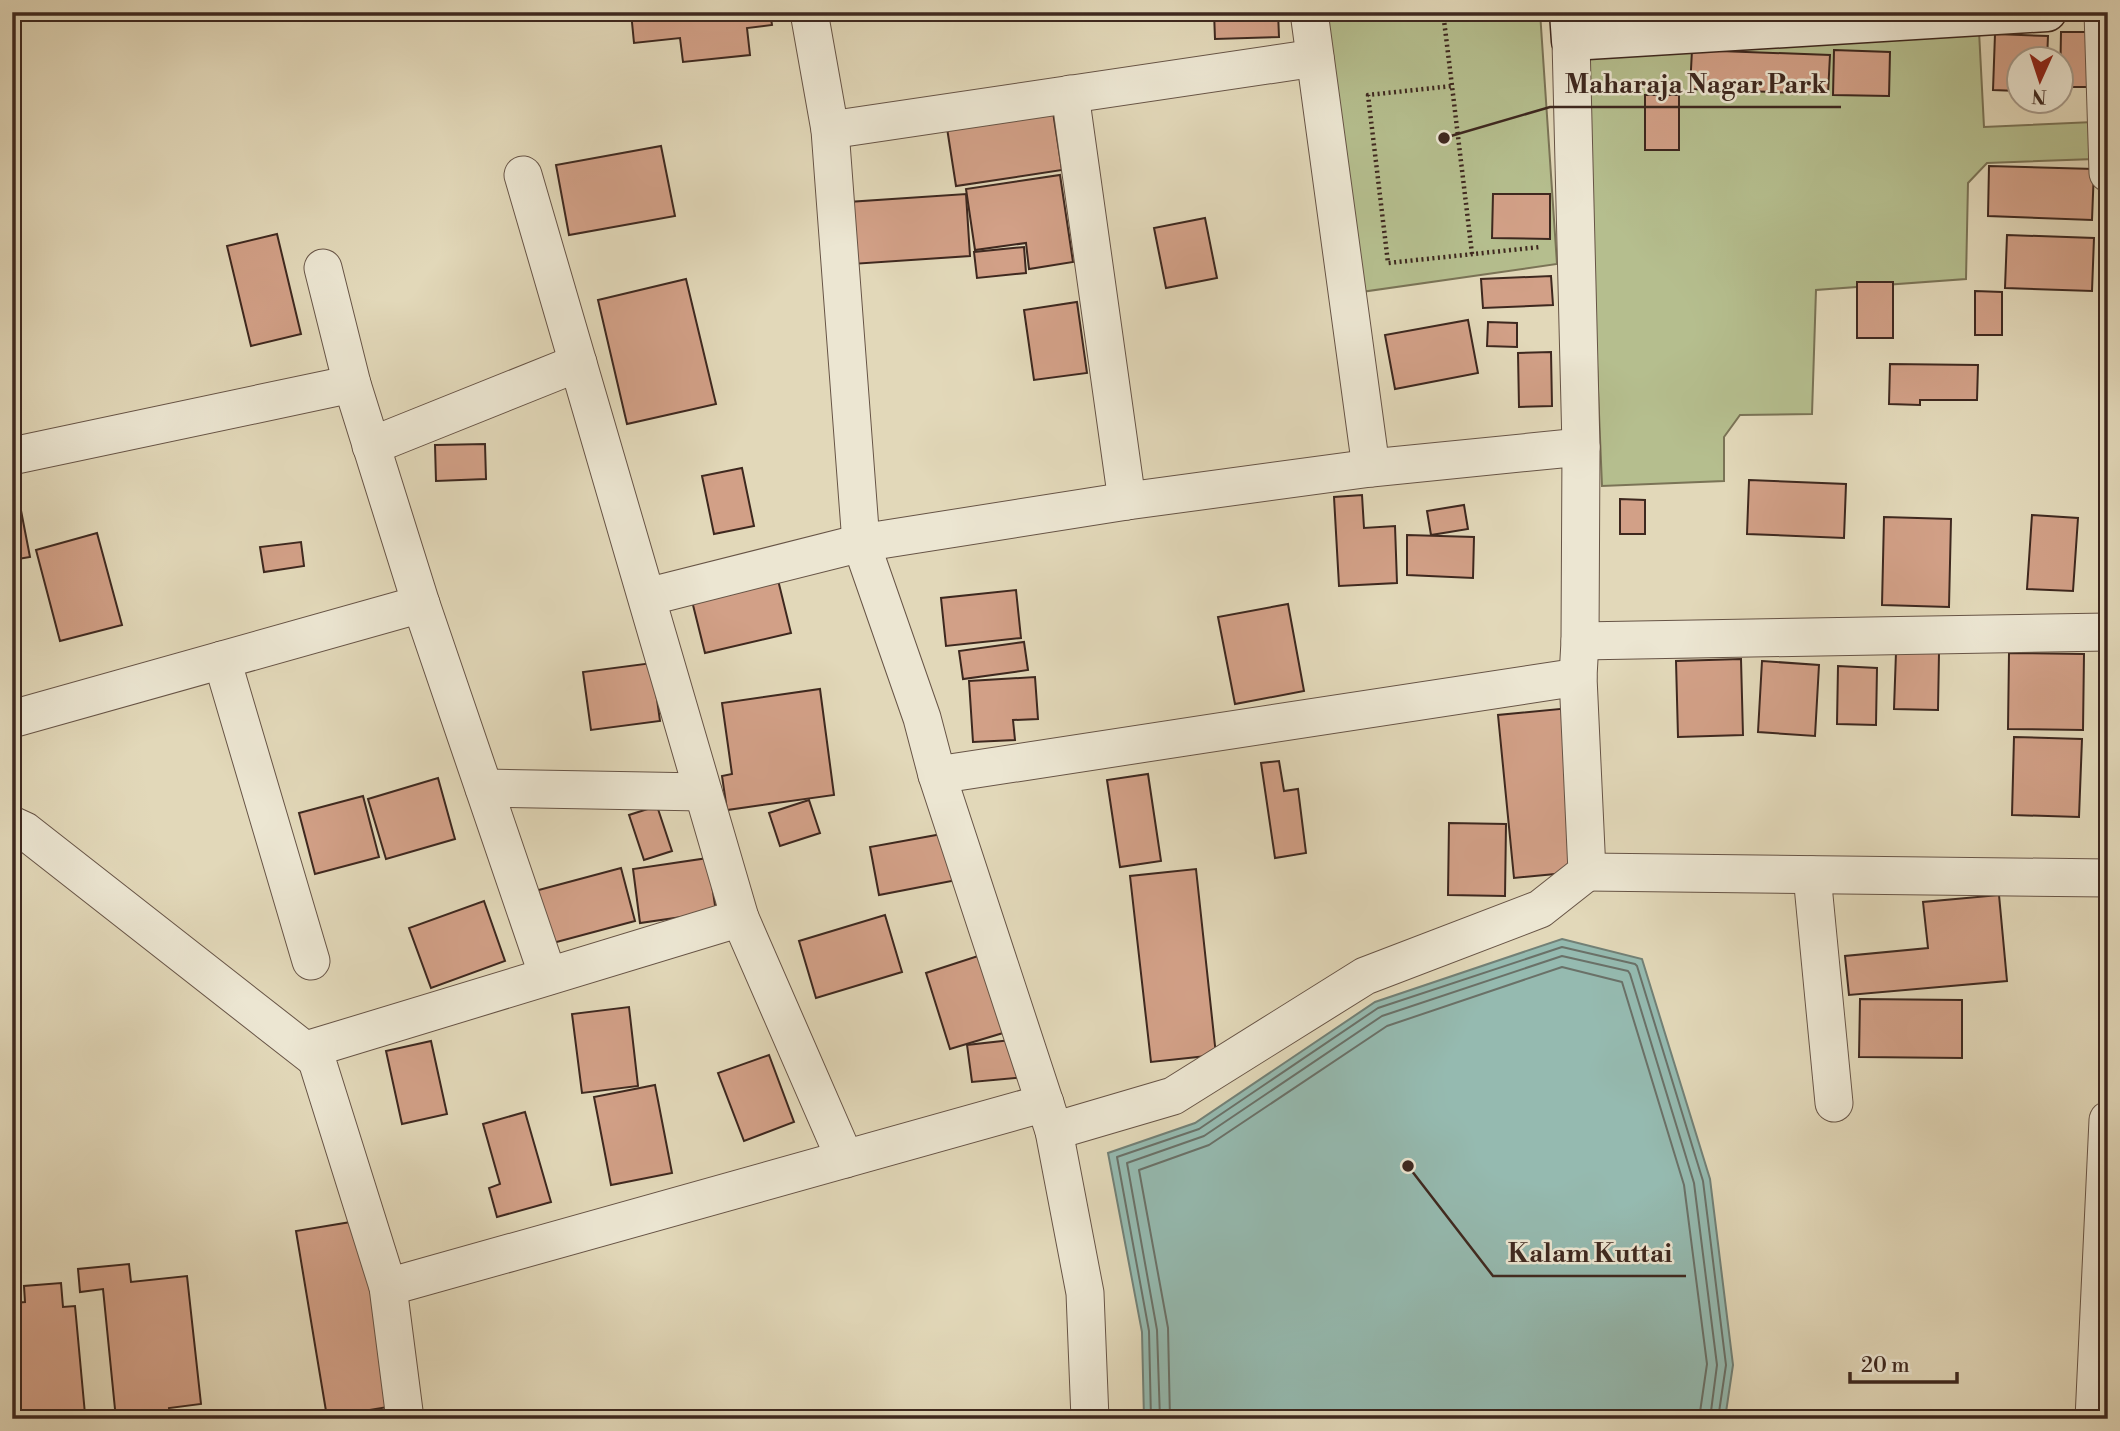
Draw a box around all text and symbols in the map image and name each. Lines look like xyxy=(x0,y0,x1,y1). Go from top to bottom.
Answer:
north arrow xyxy=(2004,46,2074,116)
callout: Maharaja Nagar Park xyxy=(1550,60,1841,107)
text: Maharaja Nagar Park xyxy=(1565,69,1828,101)
text: N xyxy=(2031,84,2047,108)
callout: Kalam Kuttai xyxy=(1493,1229,1686,1276)
text: Kalam Kuttai xyxy=(1508,1238,1672,1270)
scale bar xyxy=(1850,1340,1957,1384)
text: 20 m xyxy=(1861,1353,1910,1379)

